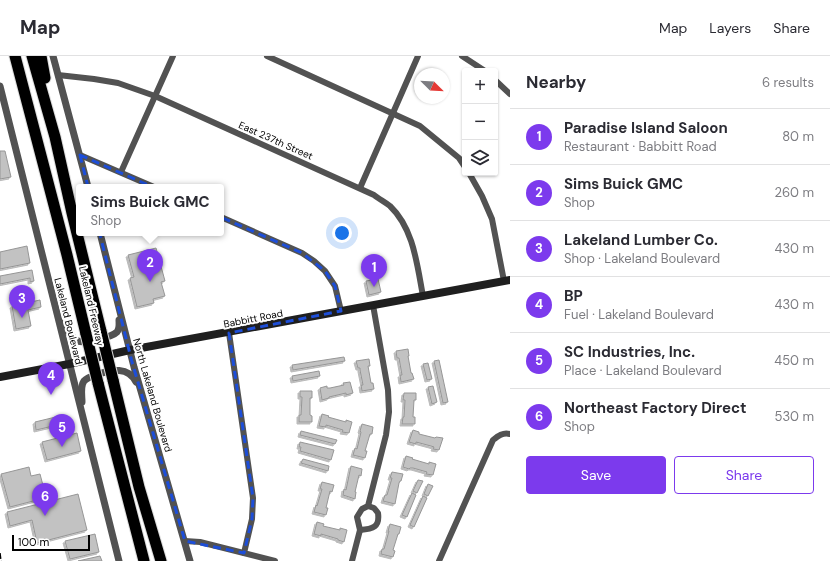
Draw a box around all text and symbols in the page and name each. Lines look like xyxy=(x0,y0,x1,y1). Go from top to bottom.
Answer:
text: Map xyxy=(20,15,60,40)
text: Map xyxy=(659,19,687,37)
text: Layers xyxy=(709,19,751,37)
text: Share xyxy=(773,19,810,37)
north arrow xyxy=(414,68,450,104)
map controls xyxy=(462,68,498,176)
button: + xyxy=(462,68,498,104)
text: Nearby xyxy=(526,71,586,93)
text: 6 results xyxy=(762,74,814,91)
button: − xyxy=(462,104,498,140)
street label: East 237th Street xyxy=(237,118,315,163)
text: Paradise Island Saloon xyxy=(564,118,728,138)
text: 1 xyxy=(537,128,541,145)
text: 80 m xyxy=(782,128,814,145)
text: Restaurant · Babbitt Road xyxy=(564,138,717,155)
button: layers xyxy=(462,140,498,176)
text: Sims Buick GMC xyxy=(564,174,683,194)
popup xyxy=(76,184,224,236)
text: 2 xyxy=(535,184,543,201)
text: 260 m xyxy=(774,184,814,201)
text: Sims Buick GMC xyxy=(90,192,210,212)
text: Shop xyxy=(564,194,595,211)
text: Shop xyxy=(90,212,121,229)
your location xyxy=(332,223,352,243)
text: Lakeland Lumber Co. xyxy=(564,230,718,250)
text: 3 xyxy=(535,240,543,257)
text: 430 m xyxy=(774,240,814,257)
pin: 2 xyxy=(137,249,163,282)
text: Shop · Lakeland Boulevard xyxy=(564,250,720,267)
pin: 1 xyxy=(361,254,387,287)
street label: Lakeland Freeway xyxy=(76,265,107,348)
street label: Lakeland Boulevard xyxy=(51,276,86,366)
pin: 3 xyxy=(9,285,35,318)
text: BP xyxy=(564,286,583,306)
text: 4 xyxy=(535,296,543,313)
text: 430 m xyxy=(774,296,814,313)
street label: Babbitt Road xyxy=(222,306,284,331)
text: Fuel · Lakeland Boulevard xyxy=(564,306,714,323)
street label: North Lakeland Boulevard xyxy=(130,337,175,454)
text: SC Industries, Inc. xyxy=(564,342,695,362)
text: 5 xyxy=(535,352,543,369)
text: 450 m xyxy=(774,352,814,369)
pin: 4 xyxy=(38,362,64,395)
text: Place · Lakeland Boulevard xyxy=(564,362,722,379)
text: Northeast Factory Direct xyxy=(564,398,747,418)
text: 6 xyxy=(535,408,543,425)
text: 530 m xyxy=(774,408,814,425)
pin: 5 xyxy=(49,414,75,447)
text: Shop xyxy=(564,418,595,435)
button: Save xyxy=(526,456,666,494)
button: Share xyxy=(674,456,814,494)
pin: 6 xyxy=(32,483,58,516)
scale bar xyxy=(12,533,90,552)
text: 100 m xyxy=(18,535,49,549)

